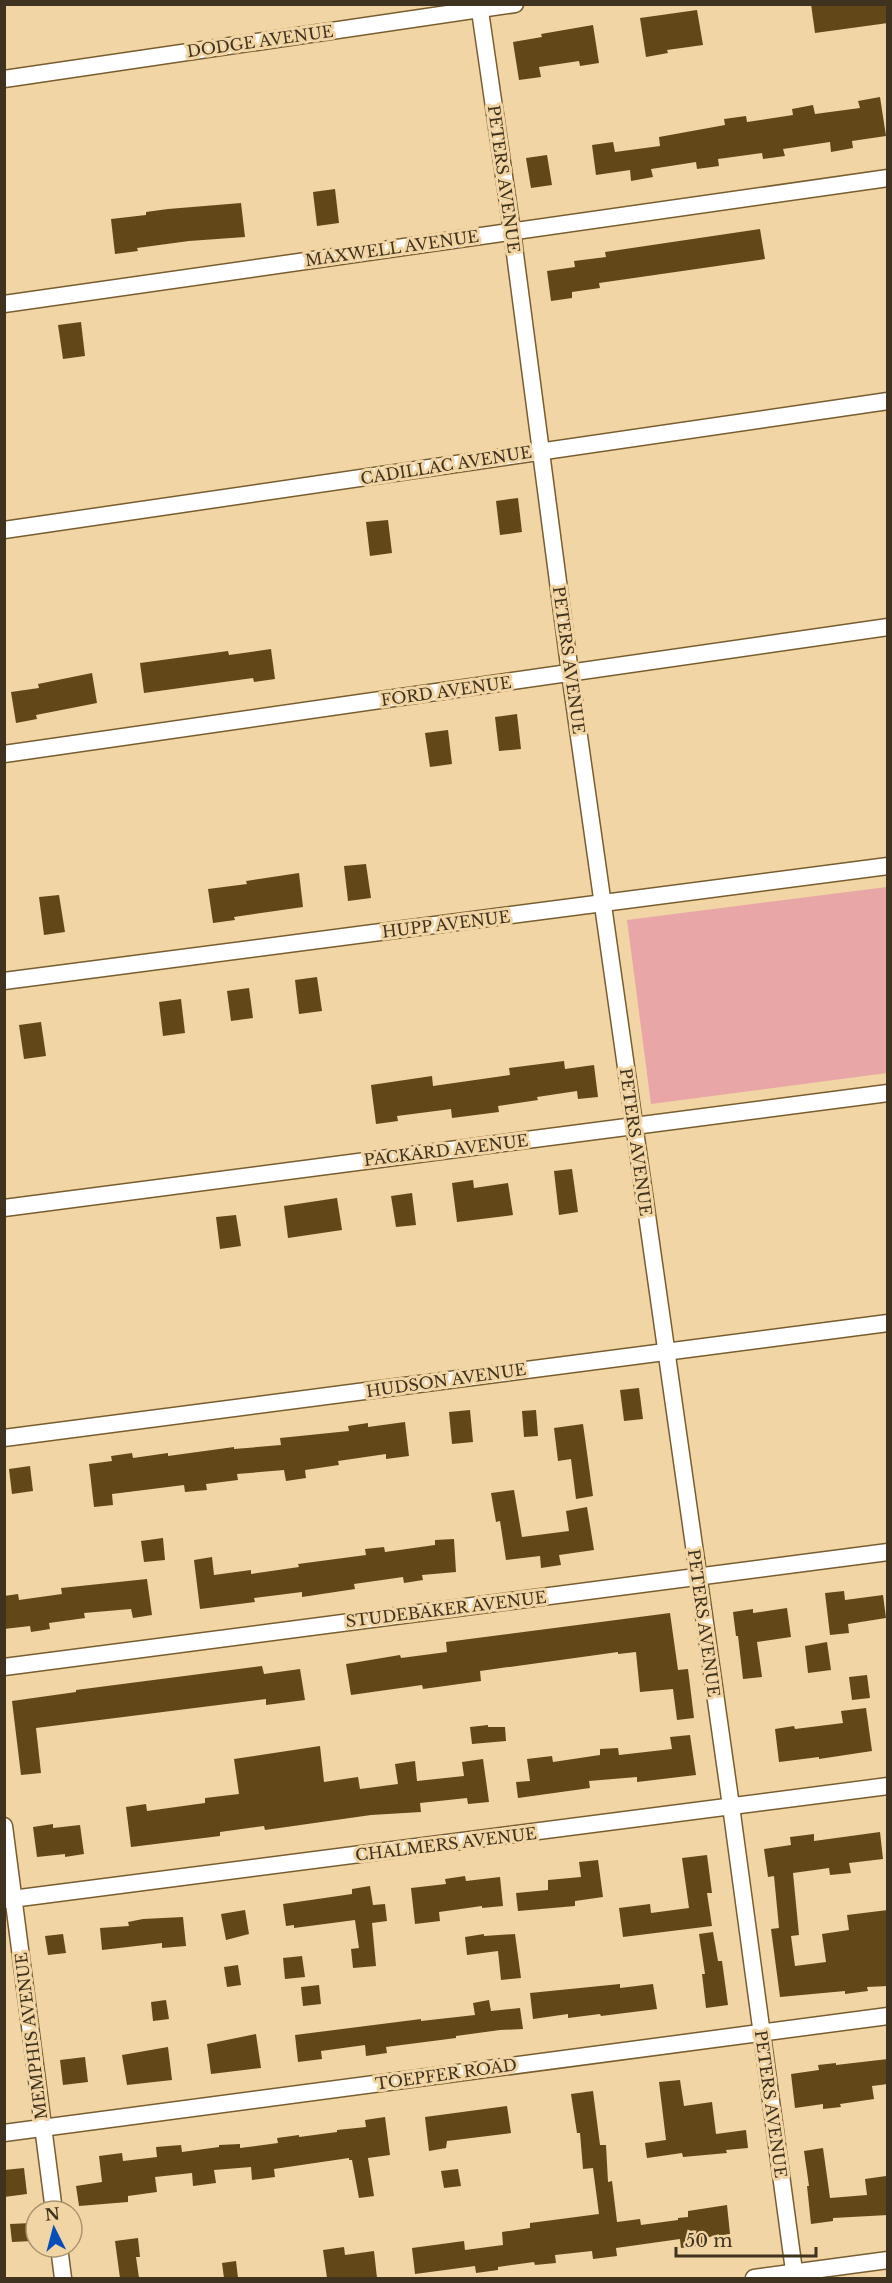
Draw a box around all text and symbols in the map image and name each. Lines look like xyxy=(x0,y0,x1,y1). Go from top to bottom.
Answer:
street label: DODGE AVENUE xyxy=(185,21,335,61)
street label: PETERS AVENUE xyxy=(484,104,524,254)
street label: MAXWELL AVENUE xyxy=(304,226,480,270)
street label: CADILLAC AVENUE xyxy=(359,442,533,488)
street label: PETERS AVENUE xyxy=(549,585,589,735)
street label: FORD AVENUE xyxy=(380,672,512,710)
street label: HUPP AVENUE xyxy=(381,906,511,942)
street label: PETERS AVENUE xyxy=(616,1067,656,1217)
street label: PACKARD AVENUE xyxy=(363,1130,529,1170)
street label: HUDSON AVENUE xyxy=(365,1359,527,1401)
street label: PETERS AVENUE xyxy=(684,1548,724,1698)
street label: STUDEBAKER AVENUE xyxy=(345,1587,547,1631)
street label: CHALMERS AVENUE xyxy=(354,1823,538,1865)
street label: MEMPHIS AVENUE xyxy=(11,1951,51,2121)
street label: PETERS AVENUE xyxy=(751,2029,791,2179)
street label: TOEPFER ROAD xyxy=(374,2054,518,2094)
north arrow xyxy=(24,2199,84,2259)
text: N xyxy=(44,2203,61,2225)
scale bar xyxy=(676,2220,816,2258)
text: 50 m xyxy=(685,2230,733,2252)

